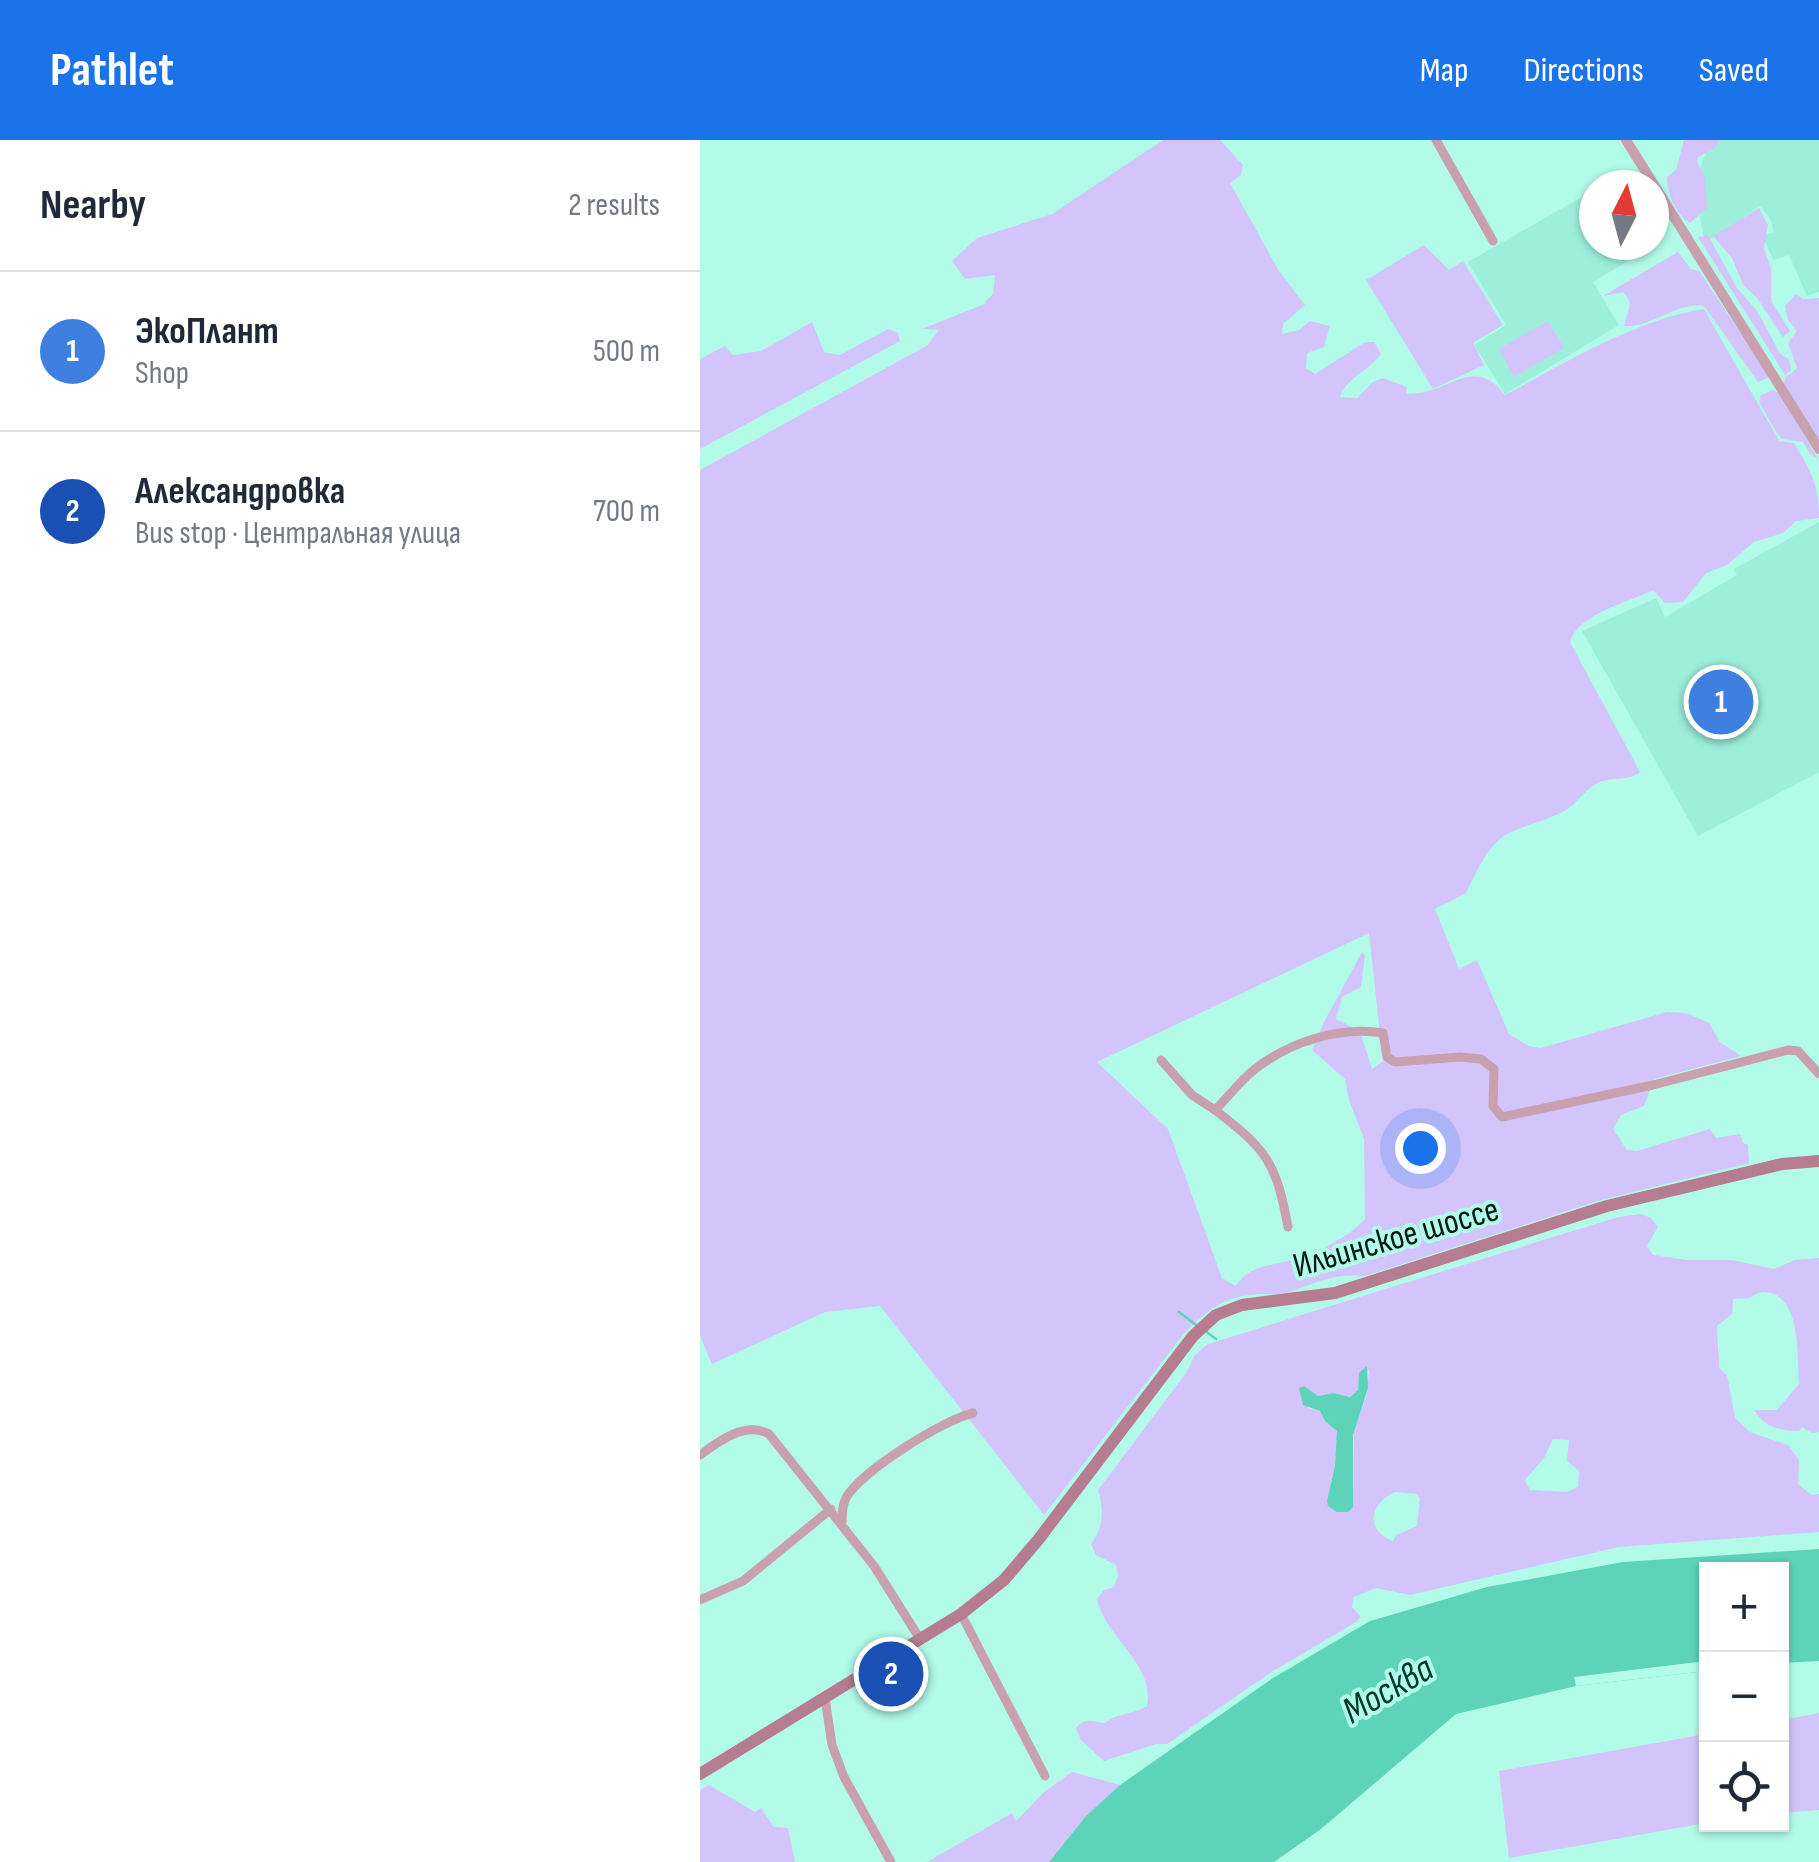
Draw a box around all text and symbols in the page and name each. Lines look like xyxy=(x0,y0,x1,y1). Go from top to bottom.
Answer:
text: Pathlet xyxy=(50,42,174,99)
text: Map xyxy=(1420,49,1469,92)
text: Directions xyxy=(1524,49,1644,92)
text: Saved xyxy=(1699,49,1769,92)
north arrow xyxy=(1579,170,1669,260)
text: Nearby xyxy=(40,180,146,231)
text: 2 results xyxy=(568,186,660,225)
text: ЭкоПлант xyxy=(135,309,279,354)
text: 1 xyxy=(66,332,79,371)
text: 500 m xyxy=(593,332,660,371)
text: Shop xyxy=(135,354,189,393)
text: Александровка xyxy=(135,469,345,514)
text: 2 xyxy=(65,492,80,531)
text: 700 m xyxy=(593,492,660,531)
text: Bus stop · Центральная улица xyxy=(135,514,461,553)
pin: 1 xyxy=(1688,664,1754,740)
your location xyxy=(1395,1123,1446,1174)
street label: Ильинское шоссе xyxy=(1288,1188,1504,1288)
map controls xyxy=(1699,1562,1789,1832)
button: + xyxy=(1699,1562,1789,1652)
pin: 2 xyxy=(858,1636,924,1712)
water label: Москва xyxy=(1335,1646,1441,1734)
button: − xyxy=(1699,1652,1789,1742)
button: locate xyxy=(1699,1742,1789,1832)

